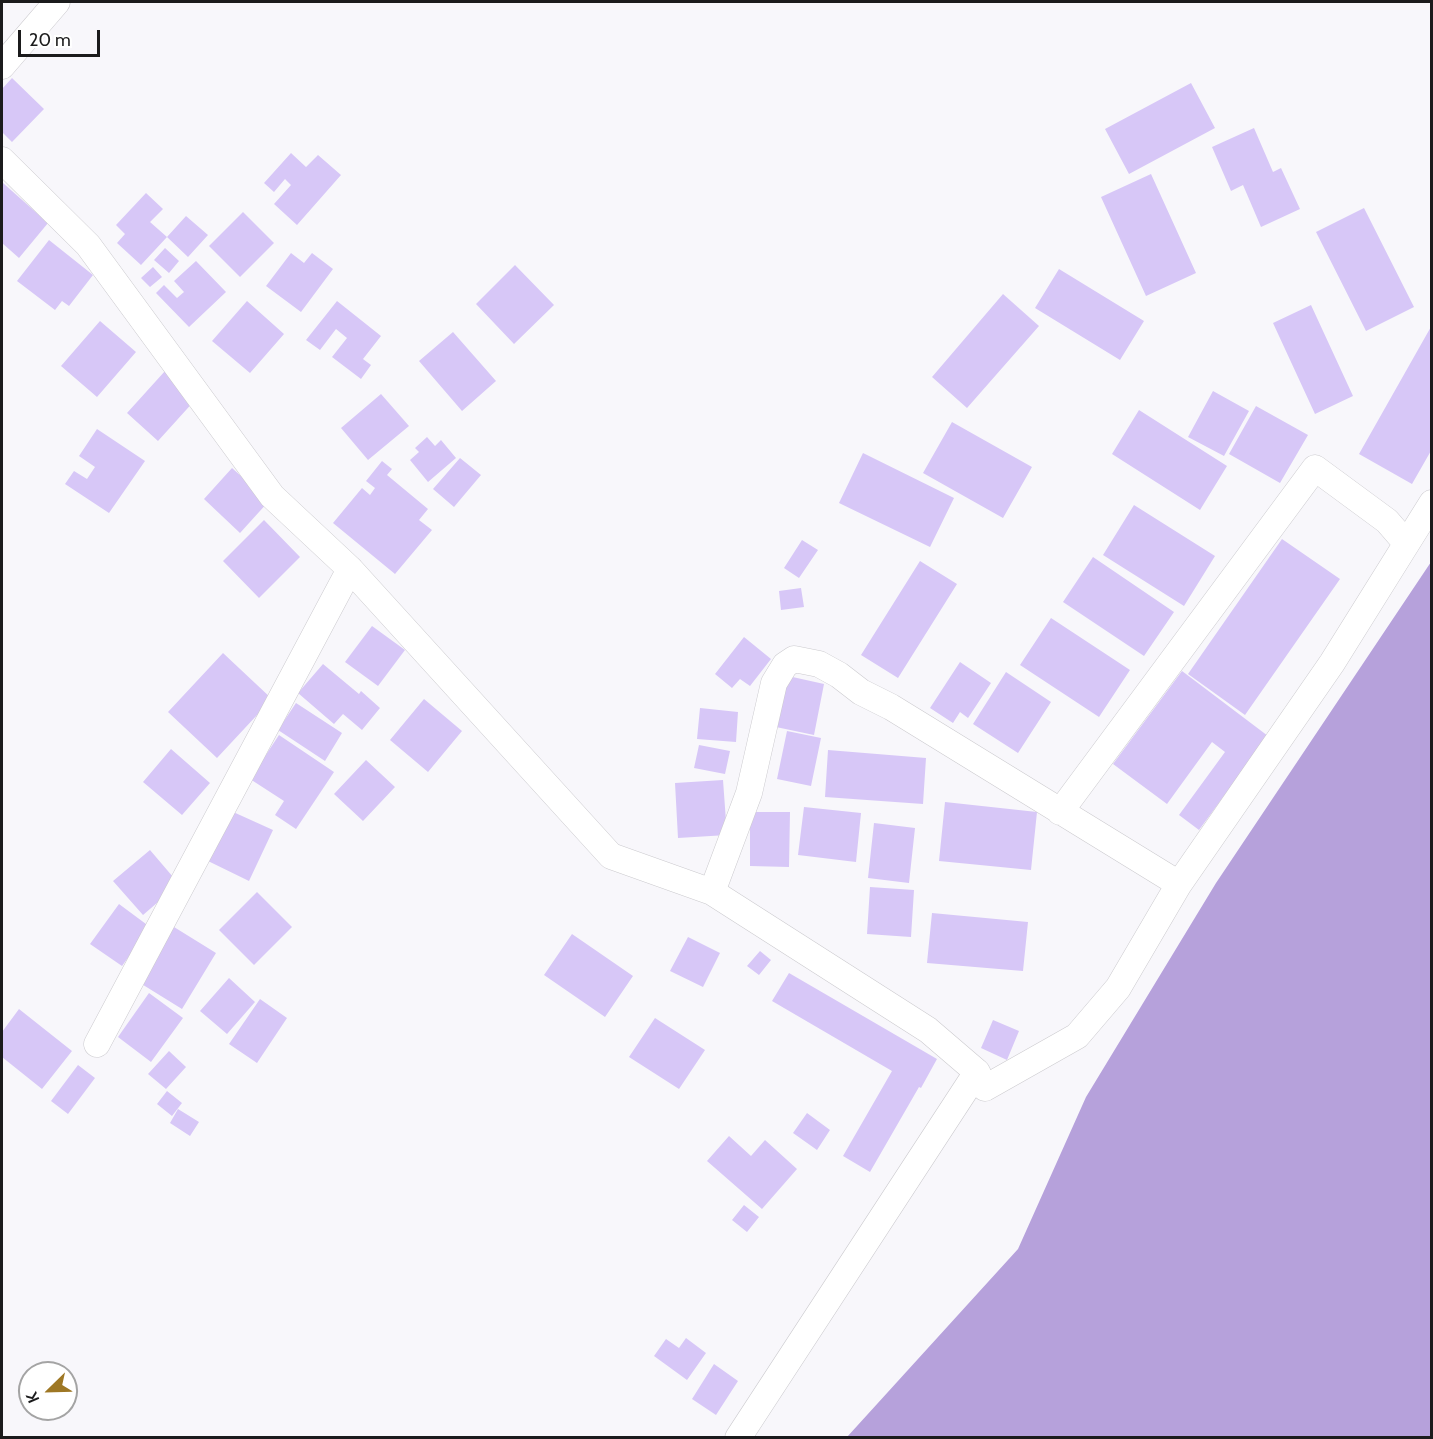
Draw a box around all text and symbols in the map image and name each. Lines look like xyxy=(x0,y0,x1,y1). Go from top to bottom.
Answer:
scale bar xyxy=(21,18,104,56)
text: 20 m xyxy=(29,29,71,51)
north arrow xyxy=(18,1361,78,1421)
text: K xyxy=(22,1389,44,1406)

